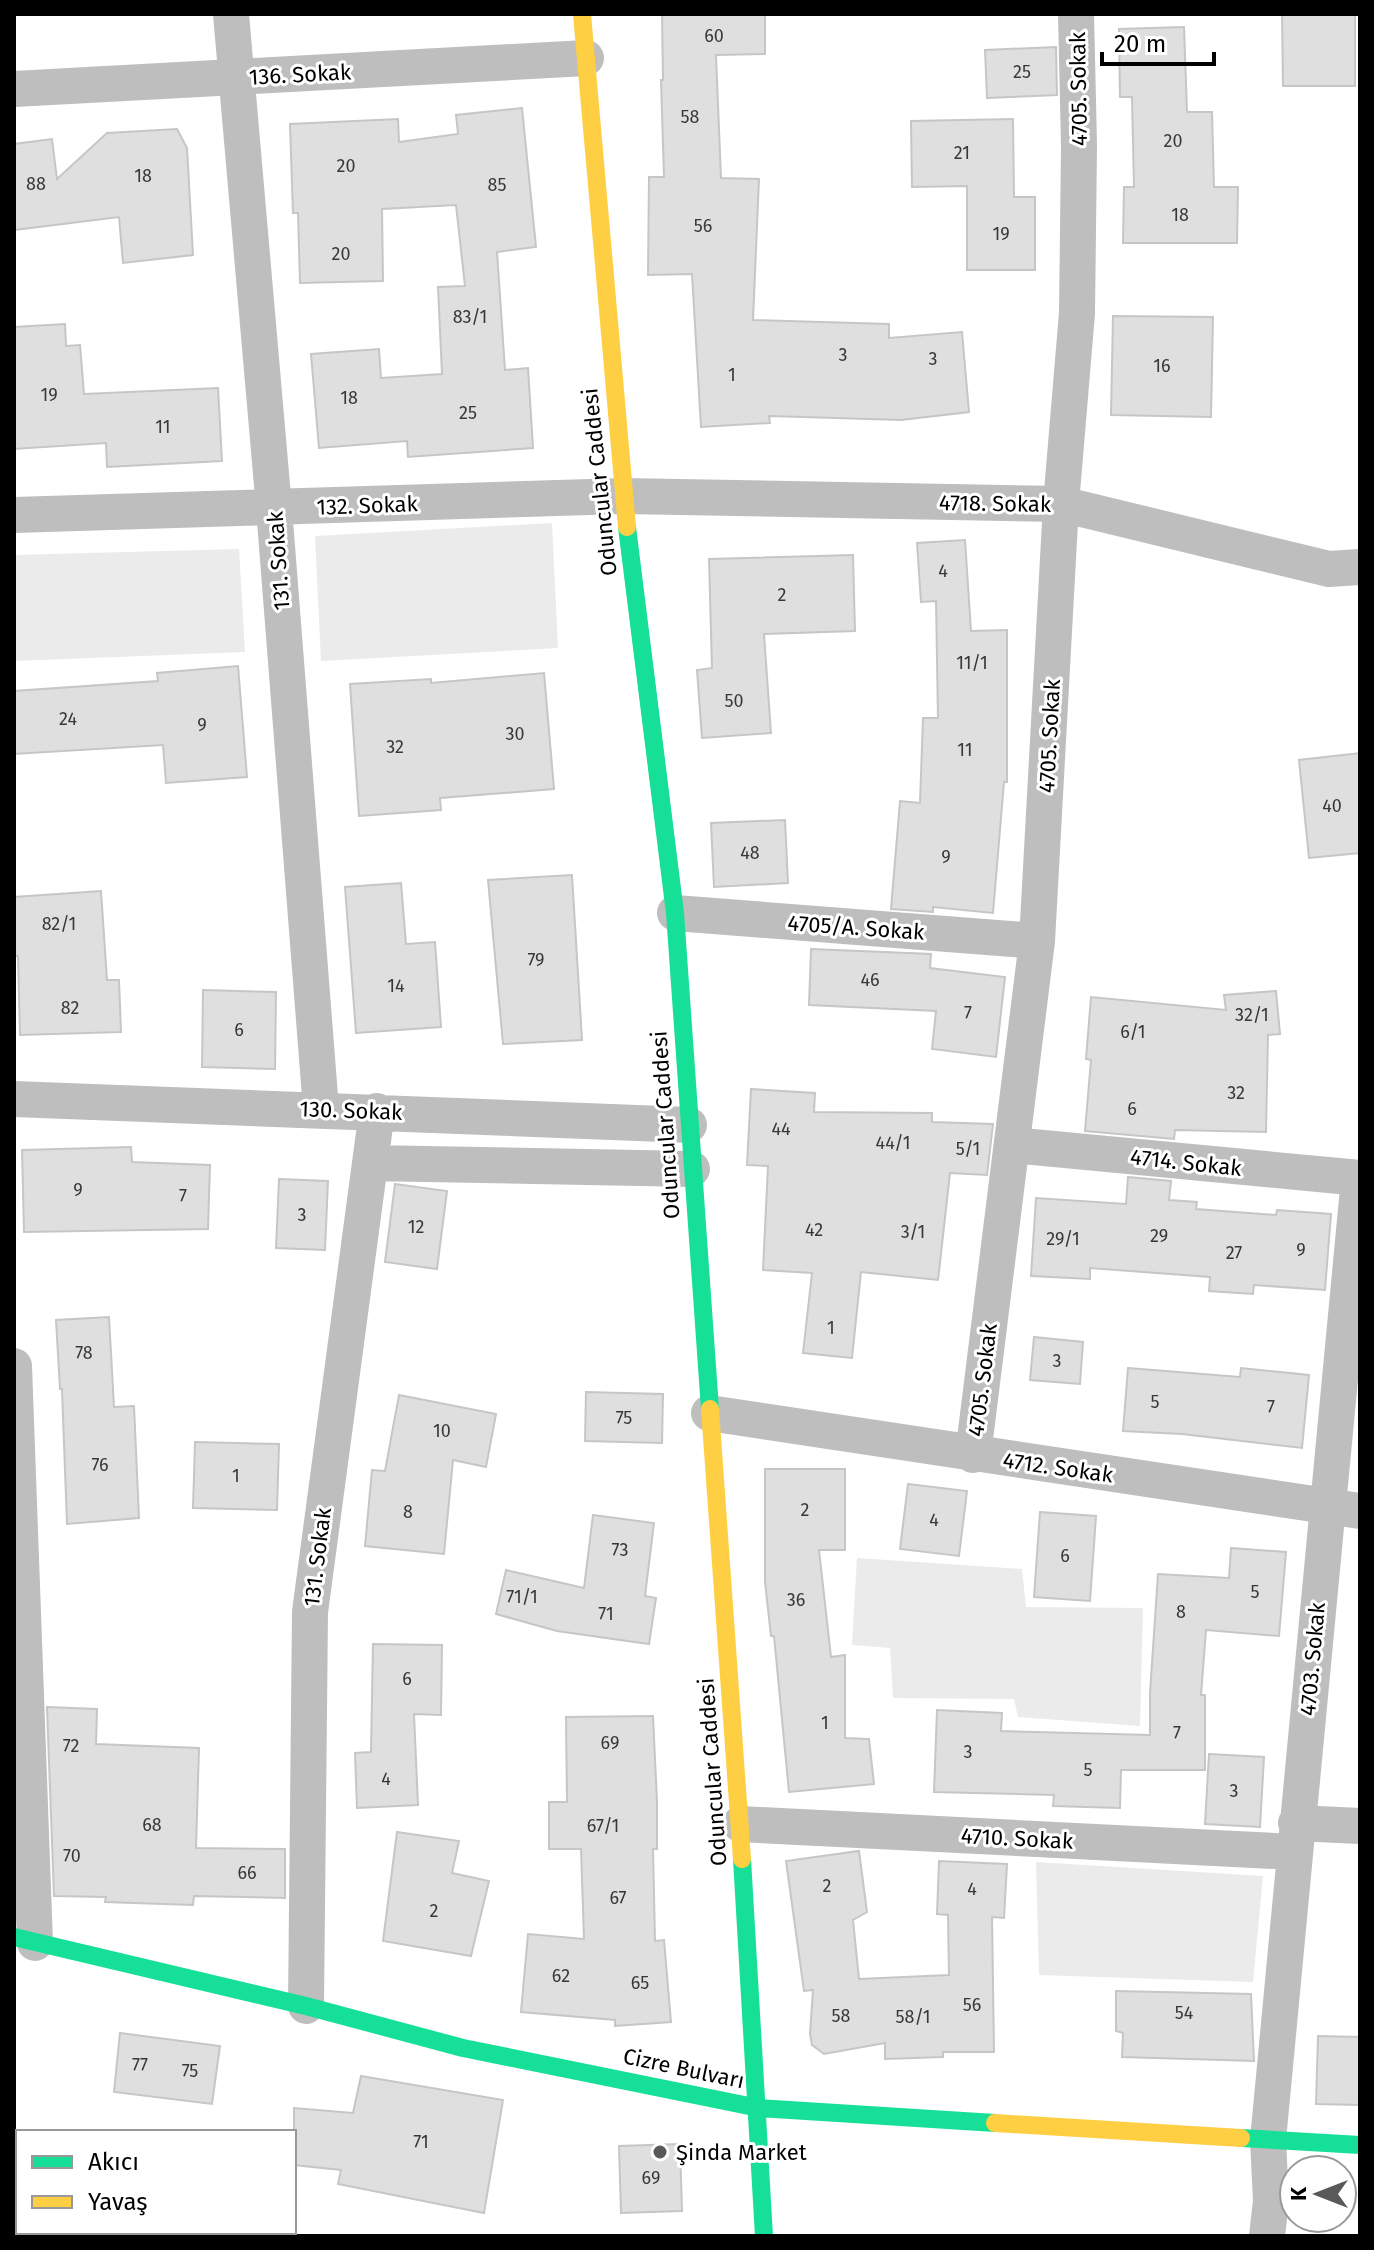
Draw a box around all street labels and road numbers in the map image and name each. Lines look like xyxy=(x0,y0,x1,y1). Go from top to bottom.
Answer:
street label: 4705. Sokak xyxy=(1064,31,1093,146)
street label: 136. Sokak xyxy=(248,58,353,91)
street label: Oduncular Caddesi xyxy=(576,387,623,577)
street label: 4718. Sokak xyxy=(939,489,1052,518)
street label: 132. Sokak xyxy=(316,490,419,521)
street label: 131. Sokak xyxy=(262,510,295,612)
street label: 4705. Sokak xyxy=(1033,678,1066,794)
street label: 4705/A. Sokak xyxy=(787,909,926,946)
street label: Oduncular Caddesi xyxy=(645,1030,686,1220)
street label: 130. Sokak xyxy=(299,1095,404,1126)
street label: 4714. Sokak xyxy=(1129,1143,1244,1182)
street label: 4705. Sokak xyxy=(962,1321,1003,1438)
street label: 4712. Sokak xyxy=(1001,1446,1116,1489)
street label: 131. Sokak xyxy=(298,1505,337,1608)
street label: 4703. Sokak xyxy=(1294,1600,1331,1717)
street label: Oduncular Caddesi xyxy=(692,1677,733,1867)
street label: 4710. Sokak xyxy=(960,1822,1075,1855)
street label: Cizre Bulvarı xyxy=(621,2042,747,2095)

